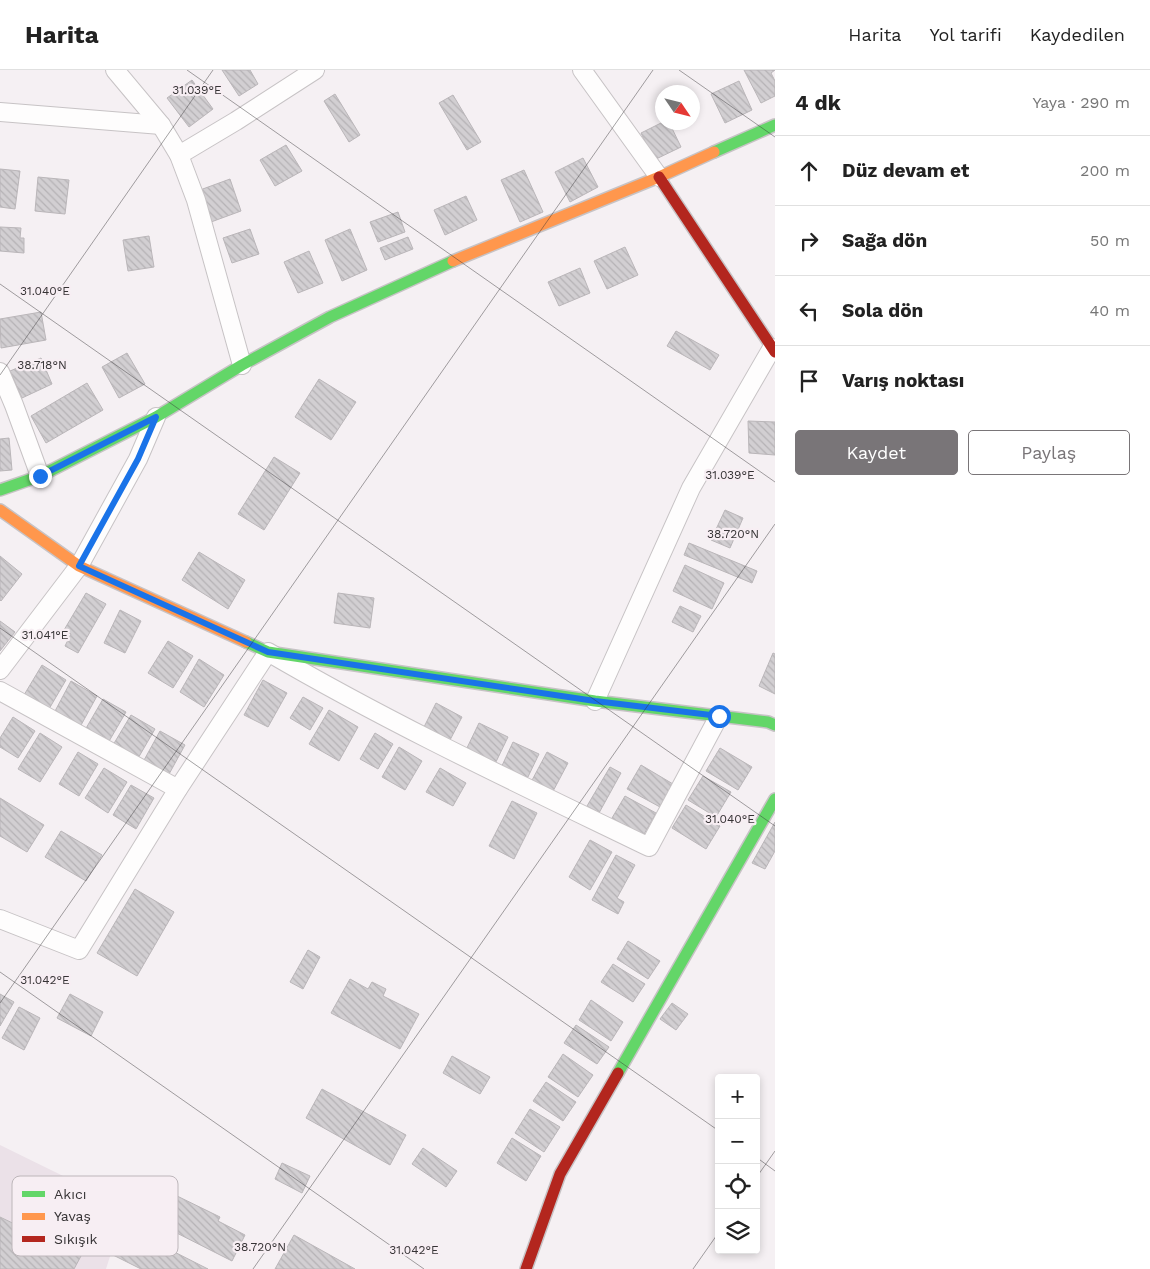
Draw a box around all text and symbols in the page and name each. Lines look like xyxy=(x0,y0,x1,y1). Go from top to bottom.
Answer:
text: Harita xyxy=(25,21,99,49)
text: Harita xyxy=(848,24,902,45)
text: Yol tarifi xyxy=(930,24,1002,45)
text: Kaydedilen xyxy=(1030,24,1125,45)
text: 31.039°E xyxy=(172,83,222,97)
north arrow xyxy=(655,85,700,130)
text: 4 dk xyxy=(795,90,841,115)
text: Yaya · 290 m xyxy=(1033,93,1130,112)
icon: ahead xyxy=(795,157,823,185)
text: Düz devam et xyxy=(842,159,969,182)
text: 200 m xyxy=(1080,161,1130,180)
icon: right xyxy=(795,227,823,255)
text: Sağa dön xyxy=(842,229,927,252)
text: 50 m xyxy=(1090,231,1130,250)
text: 31.040°E xyxy=(20,284,70,298)
icon: left xyxy=(795,297,823,325)
text: Sola dön xyxy=(842,299,923,322)
text: 40 m xyxy=(1090,301,1130,320)
text: 38.718°N xyxy=(17,358,67,372)
icon: arrive xyxy=(795,367,823,395)
text: Varış noktası xyxy=(842,369,964,392)
button: Kaydet xyxy=(795,430,958,475)
button: Paylaş xyxy=(968,430,1130,475)
route end xyxy=(29,465,52,488)
text: 31.039°E xyxy=(705,468,755,482)
text: 38.720°N xyxy=(707,527,759,541)
text: 31.041°E xyxy=(21,628,69,642)
route start xyxy=(708,705,731,728)
text: 31.040°E xyxy=(705,812,755,826)
text: 31.042°E xyxy=(20,973,70,987)
map controls xyxy=(715,1074,760,1254)
button: + xyxy=(715,1074,760,1119)
button: − xyxy=(715,1119,760,1164)
button: locate xyxy=(715,1164,760,1209)
legend xyxy=(12,1176,178,1256)
text: Akıcı xyxy=(54,1186,86,1202)
text: Yavaş xyxy=(54,1208,91,1224)
button: layers xyxy=(715,1209,760,1254)
text: Sıkışık xyxy=(54,1231,97,1247)
text: 38.720°N xyxy=(234,1240,286,1254)
text: 31.042°E xyxy=(389,1243,439,1257)

